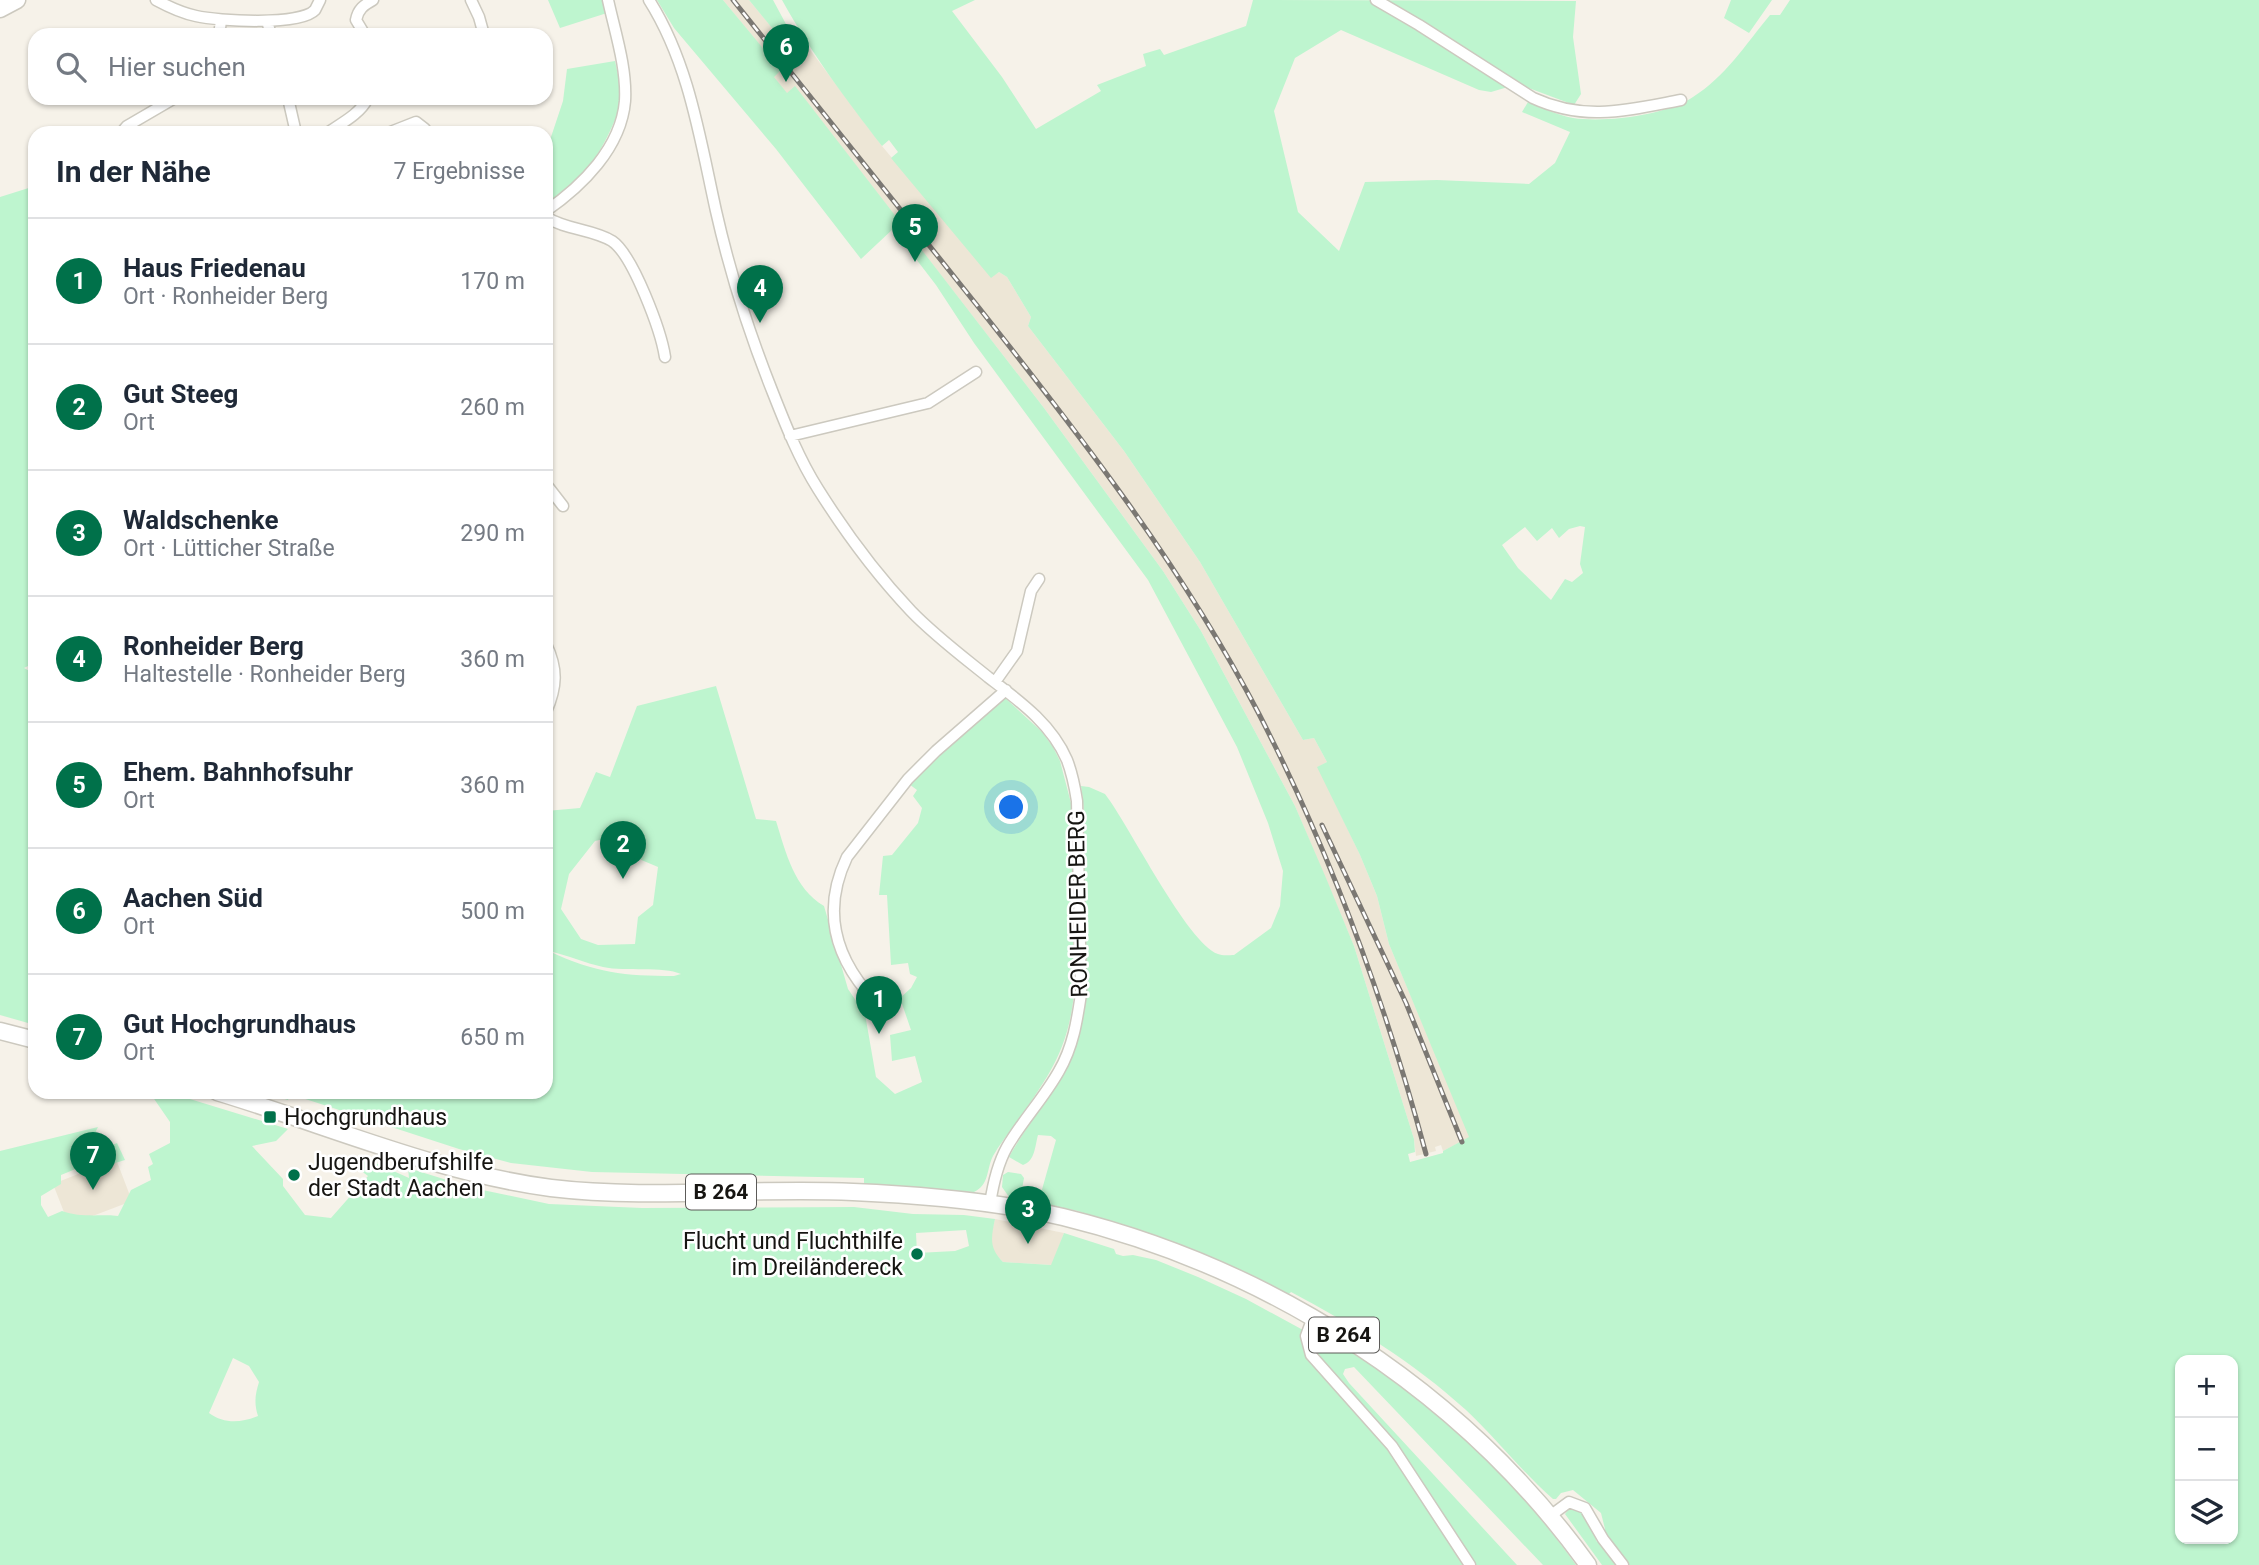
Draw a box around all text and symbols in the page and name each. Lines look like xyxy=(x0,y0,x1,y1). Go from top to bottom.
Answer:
pin: 6 xyxy=(763,24,809,82)
search box xyxy=(28,28,553,105)
icon: search xyxy=(52,48,90,86)
text: Hier suchen xyxy=(108,52,246,82)
text: In der Nähe xyxy=(56,154,211,189)
text: 7 Ergebnisse xyxy=(393,158,525,185)
pin: 5 xyxy=(892,204,938,262)
text: Haus Friedenau xyxy=(123,253,306,283)
pin: 4 xyxy=(737,265,783,323)
text: 1 xyxy=(72,268,86,295)
text: 170 m xyxy=(460,268,525,295)
text: Ort · Ronheider Berg xyxy=(123,283,328,310)
text: Gut Steeg xyxy=(123,379,238,409)
text: 2 xyxy=(72,394,86,421)
text: 260 m xyxy=(460,394,525,421)
text: Ort xyxy=(123,409,155,436)
text: Waldschenke xyxy=(123,505,279,535)
text: 3 xyxy=(72,520,86,547)
text: 290 m xyxy=(460,520,525,547)
text: Ort · Lütticher Straße xyxy=(123,535,335,562)
text: Ronheider Berg xyxy=(123,631,304,661)
text: 4 xyxy=(72,646,86,673)
text: 360 m xyxy=(460,646,525,673)
text: Haltestelle · Ronheider Berg xyxy=(123,661,406,688)
text: Ehem. Bahnhofsuhr xyxy=(123,757,353,787)
text: 5 xyxy=(72,772,86,799)
text: 360 m xyxy=(460,772,525,799)
text: Ort xyxy=(123,787,155,814)
your location xyxy=(994,790,1028,824)
street label: RONHEIDER BERG xyxy=(1063,810,1093,998)
pin: 2 xyxy=(600,821,646,879)
text: Aachen Süd xyxy=(123,883,263,913)
text: 6 xyxy=(72,898,86,925)
text: 500 m xyxy=(460,898,525,925)
text: Ort xyxy=(123,913,155,940)
pin: 1 xyxy=(856,976,902,1034)
text: Gut Hochgrundhaus xyxy=(123,1009,356,1039)
text: 7 xyxy=(72,1024,86,1051)
text: 650 m xyxy=(460,1024,525,1051)
text: Ort xyxy=(123,1039,155,1066)
place label: Hochgrundhaus xyxy=(284,1104,447,1131)
marker: Hochgrundhaus xyxy=(262,1109,278,1125)
pin: 7 xyxy=(70,1132,116,1190)
place label: Jugendberufshilfe der Stadt Aachen xyxy=(308,1149,493,1202)
marker: Jugendberufshilfe der Stadt Aachen xyxy=(286,1167,302,1183)
road number: B 264 xyxy=(686,1174,756,1210)
pin: 3 xyxy=(1005,1186,1051,1244)
place label: Flucht und Fluchthilfe im Dreiländereck xyxy=(683,1228,903,1281)
marker: Flucht und Fluchthilfe im Dreiländereck xyxy=(909,1246,925,1262)
road number: B 264 xyxy=(1309,1318,1379,1352)
map controls xyxy=(2175,1355,2238,1544)
button: + xyxy=(2175,1355,2238,1418)
button: − xyxy=(2175,1418,2238,1481)
button: layers xyxy=(2175,1481,2238,1544)

